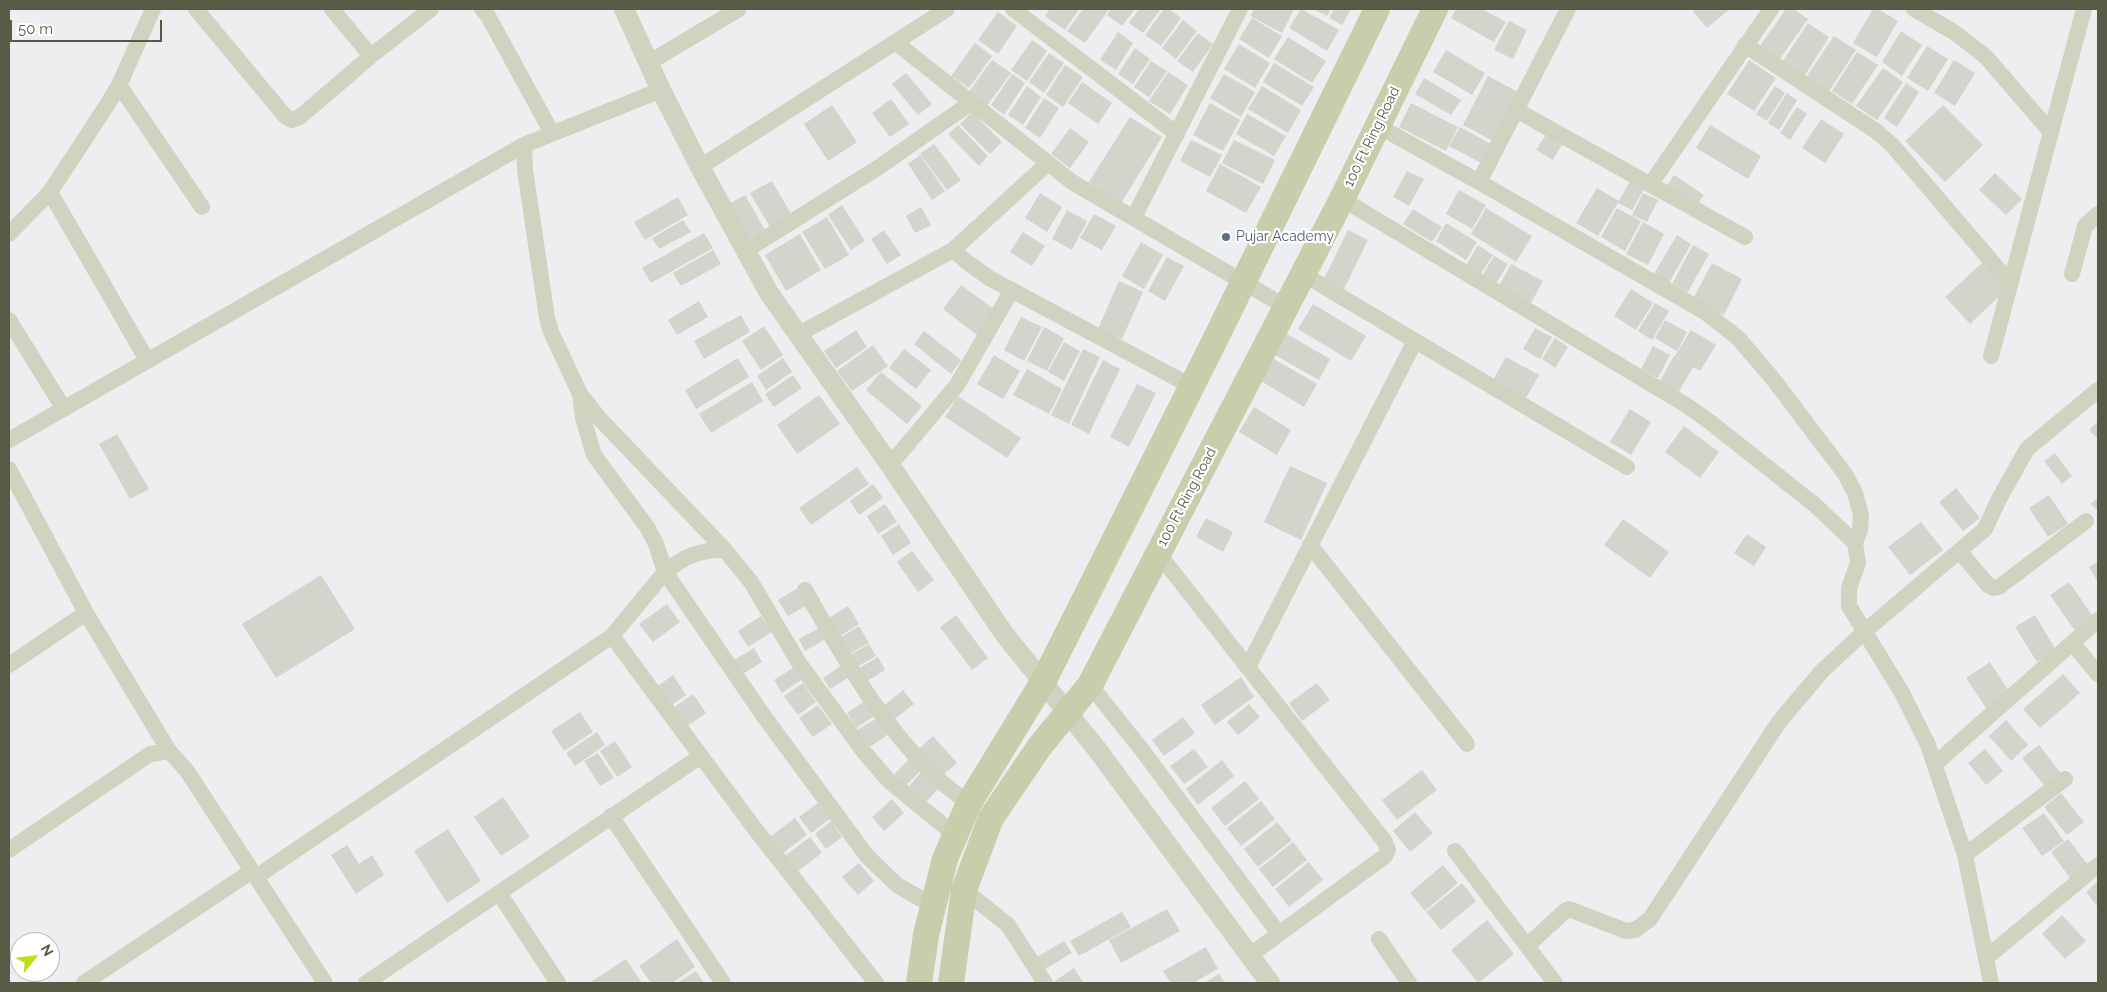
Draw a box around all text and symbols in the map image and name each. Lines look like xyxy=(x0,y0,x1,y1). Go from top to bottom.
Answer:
scale bar xyxy=(12,10,165,42)
text: 50 m xyxy=(18,20,53,38)
street label: 100 Ft Ring Road xyxy=(1341,84,1403,190)
place label: Pujar Academy xyxy=(1236,229,1334,245)
marker: Pujar Academy xyxy=(1220,231,1232,243)
street label: 100 Ft Ring Road xyxy=(1154,445,1220,549)
north arrow xyxy=(10,932,60,982)
text: N xyxy=(38,942,57,959)

